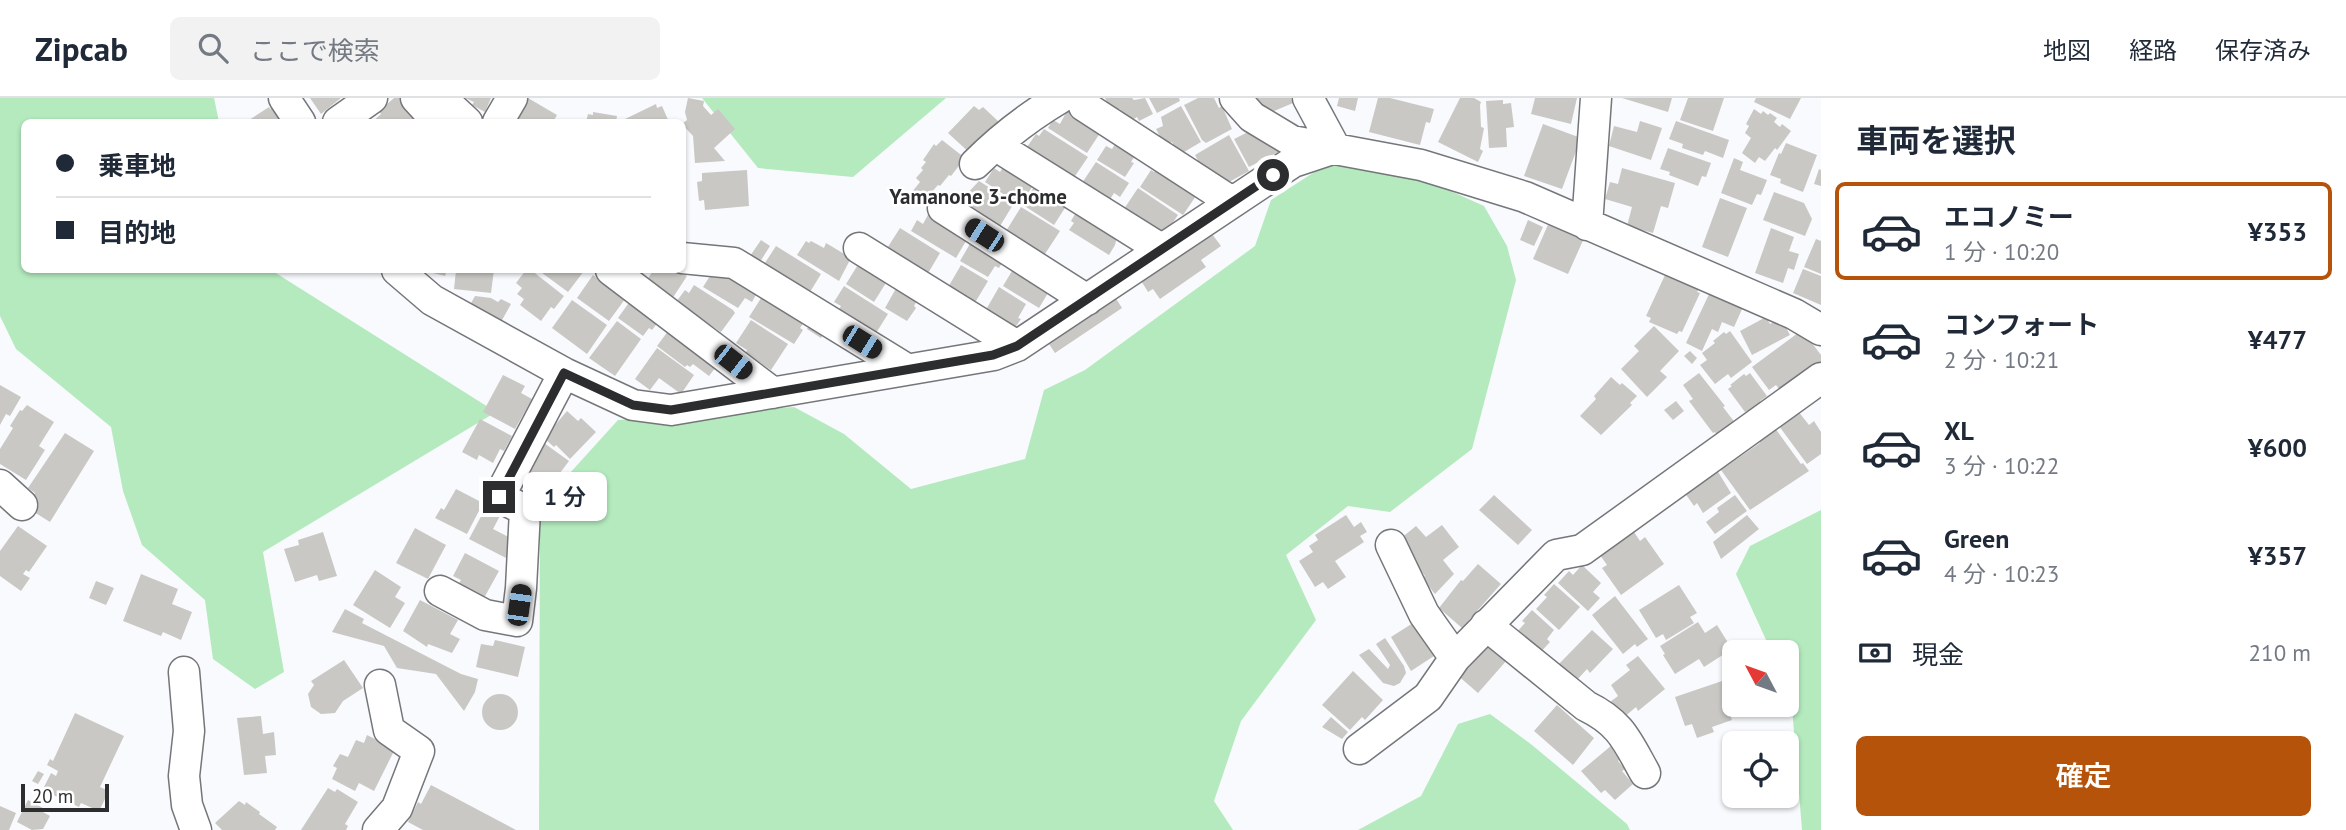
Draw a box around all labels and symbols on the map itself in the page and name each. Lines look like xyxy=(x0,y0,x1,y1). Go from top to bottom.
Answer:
route start xyxy=(1257,159,1289,191)
district label: Yamanone 3-chome xyxy=(888,183,1067,210)
car xyxy=(961,215,1008,255)
car xyxy=(839,322,886,362)
car xyxy=(710,341,757,383)
callout: 1 分 xyxy=(524,472,608,522)
route end xyxy=(483,481,515,513)
car xyxy=(506,583,533,627)
north arrow xyxy=(1722,640,1799,718)
scale bar xyxy=(21,781,108,813)

